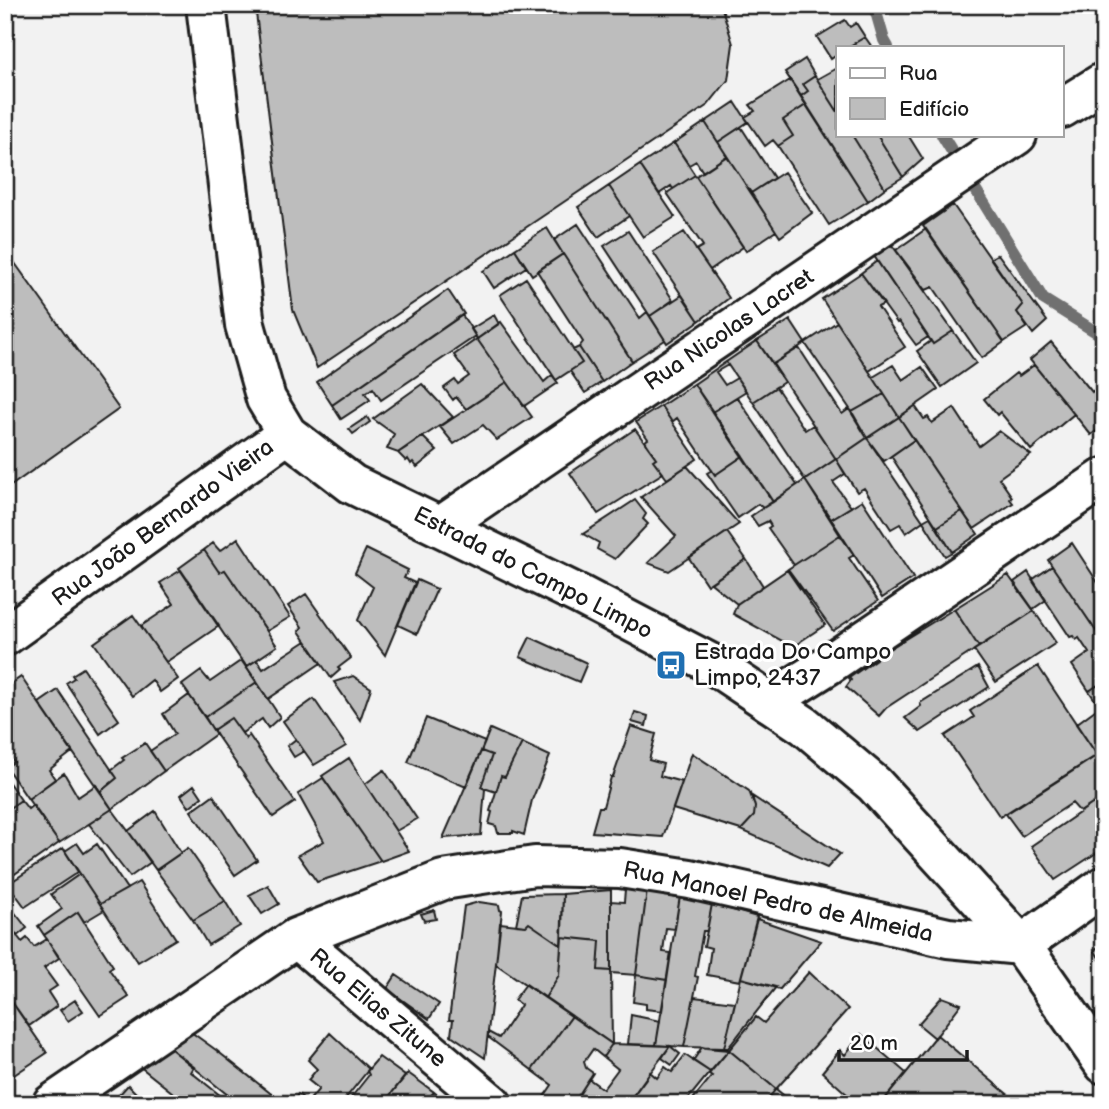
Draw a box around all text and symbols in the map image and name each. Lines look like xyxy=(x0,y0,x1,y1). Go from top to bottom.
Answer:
legend xyxy=(836,46,1064,136)
text: Rua xyxy=(899,61,938,86)
text: Edifício xyxy=(899,97,969,122)
street label: Rua Nicolas Lacret xyxy=(639,263,819,397)
street label: Rua João Bernardo Vieira xyxy=(47,433,279,613)
street label: Estrada do Campo Limpo xyxy=(409,501,657,645)
place label: Estrada Do Campo Limpo, 2437 xyxy=(694,638,891,692)
bus stop icon: Estrada Do Campo Limpo, 2437 xyxy=(654,648,688,682)
street label: Rua Manoel Pedro de Almeida xyxy=(620,855,936,949)
street label: Rua Elias Zitune xyxy=(304,942,452,1074)
scale bar xyxy=(839,1018,967,1062)
text: 20 m xyxy=(850,1031,898,1056)

